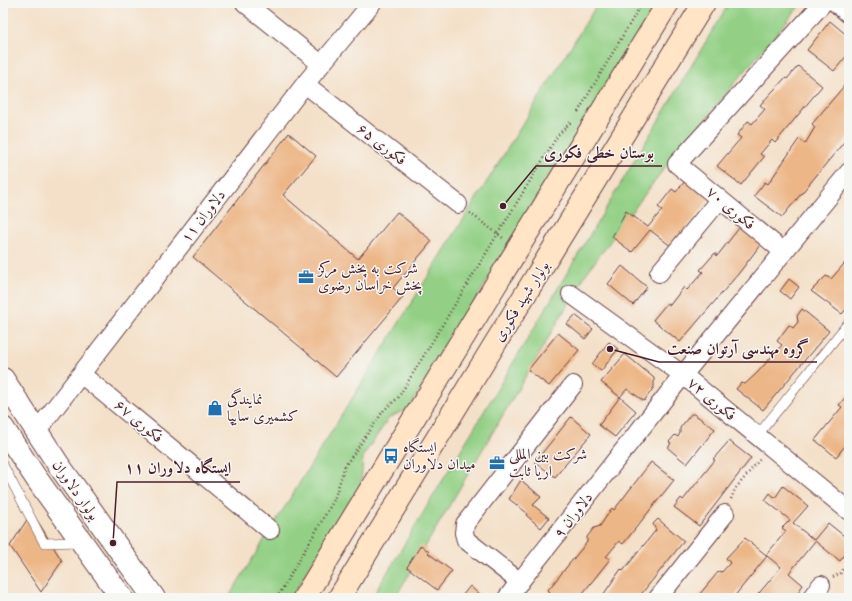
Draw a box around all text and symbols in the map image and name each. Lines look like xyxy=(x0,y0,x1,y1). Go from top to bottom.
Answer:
street label: فکوری ۶۵ xyxy=(353,118,411,170)
callout: بوستان خطی فکوری xyxy=(536,138,662,166)
text: بوستان خطی فکوری xyxy=(544,142,654,164)
street label: فکوری ۷۰ xyxy=(703,182,759,234)
street label: دلاوران ۱۱ xyxy=(176,185,230,247)
street label: بولوار شهید فکوری xyxy=(488,257,554,345)
place label: شرکت به پخش مرکز پخش خراسان رضوی xyxy=(316,258,422,295)
office icon: شرکت به پخش مرکز پخش خراسان رضوی xyxy=(297,268,315,286)
callout: گروه مهندسی آرتوان صنعت xyxy=(659,334,817,362)
text: گروه مهندسی آرتوان صنعت xyxy=(667,338,809,360)
street label: فکوری ۷۲ xyxy=(684,373,740,425)
place label: نمایندگی کشمیری سایپا xyxy=(227,387,298,426)
street label: فکوری ۶۷ xyxy=(111,395,167,447)
shop icon: نمایندگی کشمیری سایپا xyxy=(206,399,224,417)
place label: ایستگاه میدان دلاوران xyxy=(403,437,476,474)
place label: شرکت بین المللی اریا ثابت xyxy=(509,444,587,481)
bus stop icon: ایستگاه میدان دلاوران xyxy=(382,447,400,465)
callout: ایستگاه دلاوران ۱۱ xyxy=(117,454,240,482)
office icon: شرکت بین المللی اریا ثابت xyxy=(488,454,506,472)
street label: بولوار دلاوران xyxy=(48,456,104,524)
text: ایستگاه دلاوران ۱۱ xyxy=(125,457,231,479)
street label: دلاوران ۹ xyxy=(549,488,597,542)

